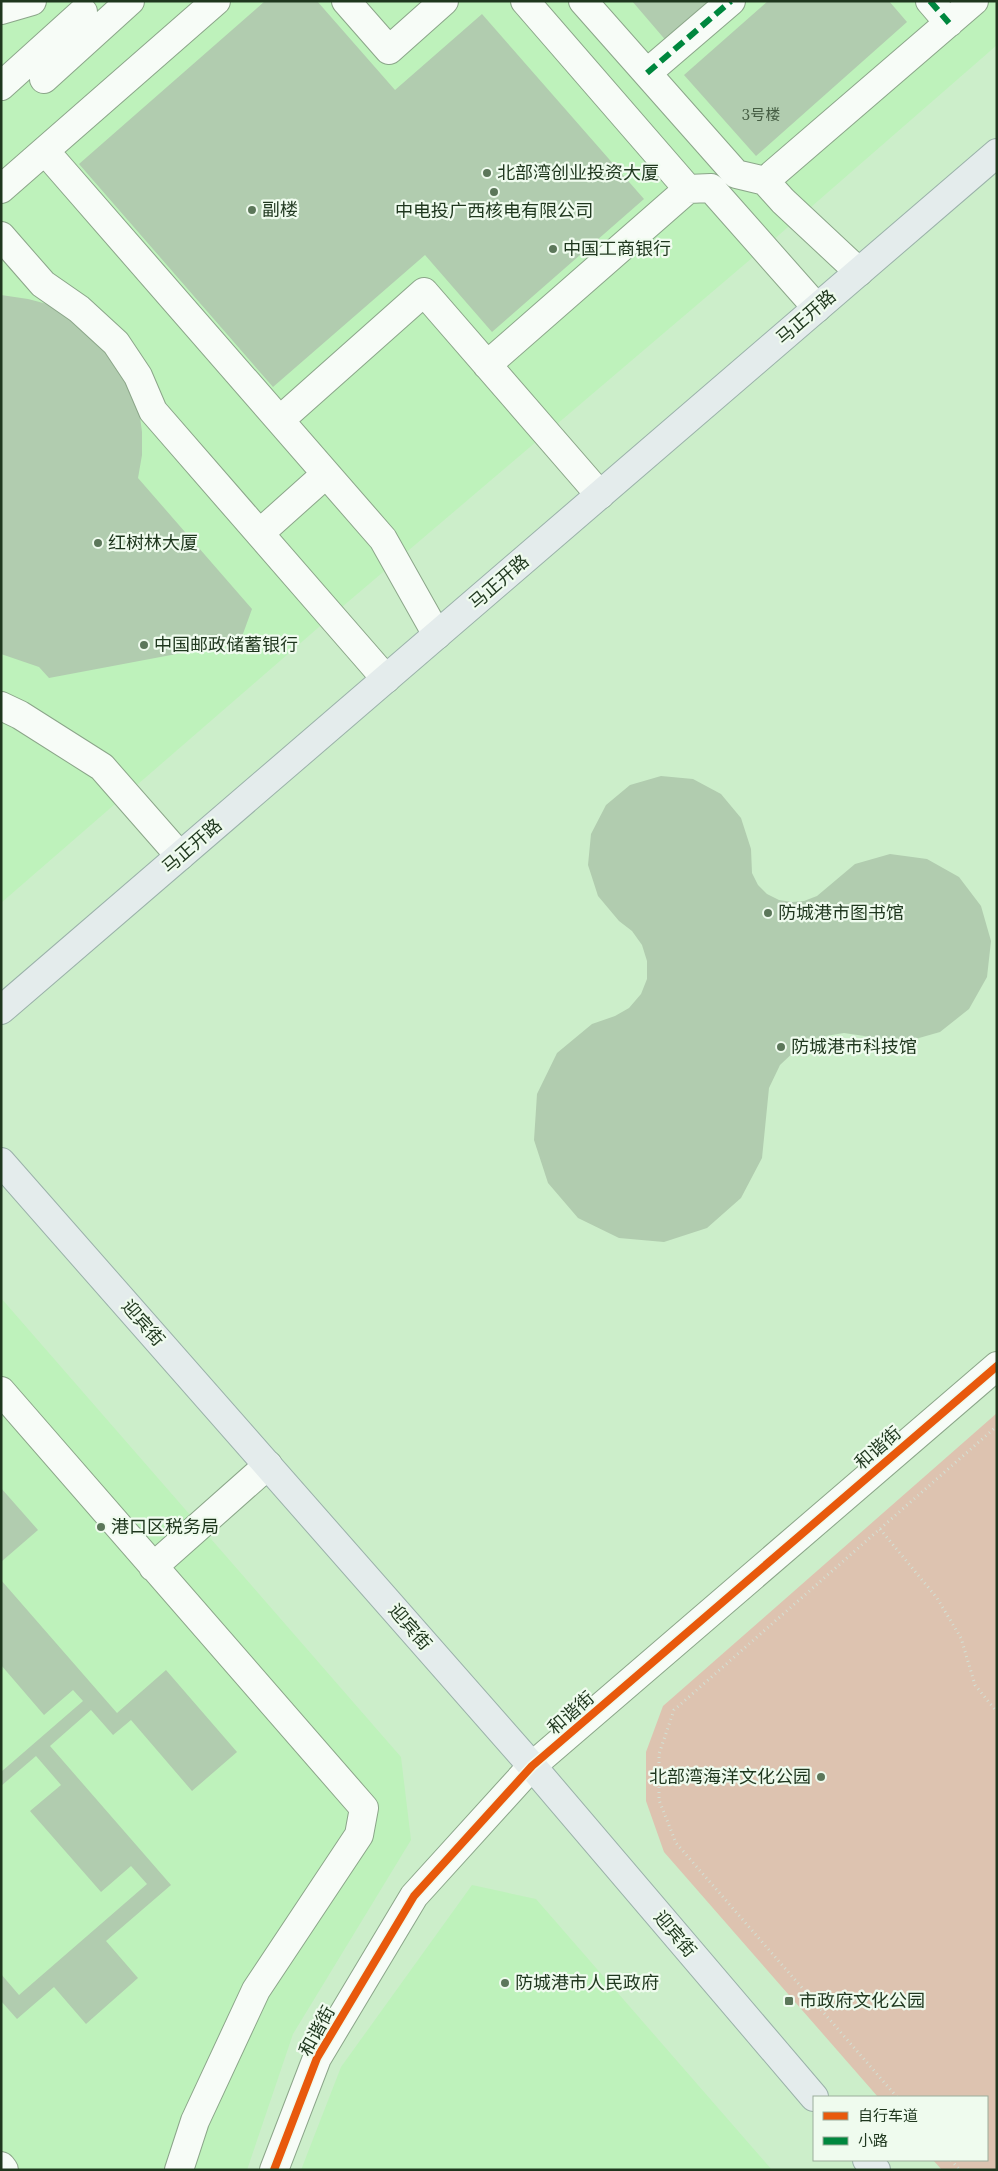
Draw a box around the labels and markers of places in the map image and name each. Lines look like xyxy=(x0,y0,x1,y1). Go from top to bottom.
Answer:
place label: 北部湾创业投资大厦 xyxy=(497,161,659,184)
marker: 北部湾创业投资大厦 xyxy=(481,167,493,179)
marker: 中电投广西核电有限公司 xyxy=(488,186,500,198)
place label: 副楼 xyxy=(262,198,298,221)
place label: 中电投广西核电有限公司 xyxy=(395,199,593,222)
marker: 副楼 xyxy=(246,204,258,216)
place label: 中国工商银行 xyxy=(563,237,671,260)
marker: 中国工商银行 xyxy=(547,243,559,255)
place label: 红树林大厦 xyxy=(108,531,198,554)
marker: 红树林大厦 xyxy=(92,537,104,549)
place label: 中国邮政储蓄银行 xyxy=(154,633,298,656)
marker: 中国邮政储蓄银行 xyxy=(138,639,150,651)
place label: 防城港市图书馆 xyxy=(778,901,904,924)
marker: 防城港市图书馆 xyxy=(762,907,774,919)
place label: 防城港市科技馆 xyxy=(791,1035,917,1058)
marker: 防城港市科技馆 xyxy=(775,1041,787,1053)
place label: 港口区税务局 xyxy=(111,1515,219,1538)
marker: 港口区税务局 xyxy=(95,1521,107,1533)
place label: 北部湾海洋文化公园 xyxy=(649,1765,811,1788)
marker: 北部湾海洋文化公园 xyxy=(815,1771,827,1783)
place label: 防城港市人民政府 xyxy=(515,1971,659,1994)
marker: 防城港市人民政府 xyxy=(499,1977,511,1989)
place label: 市政府文化公园 xyxy=(799,1989,925,2012)
marker: 市政府文化公园 xyxy=(783,1995,795,2007)

